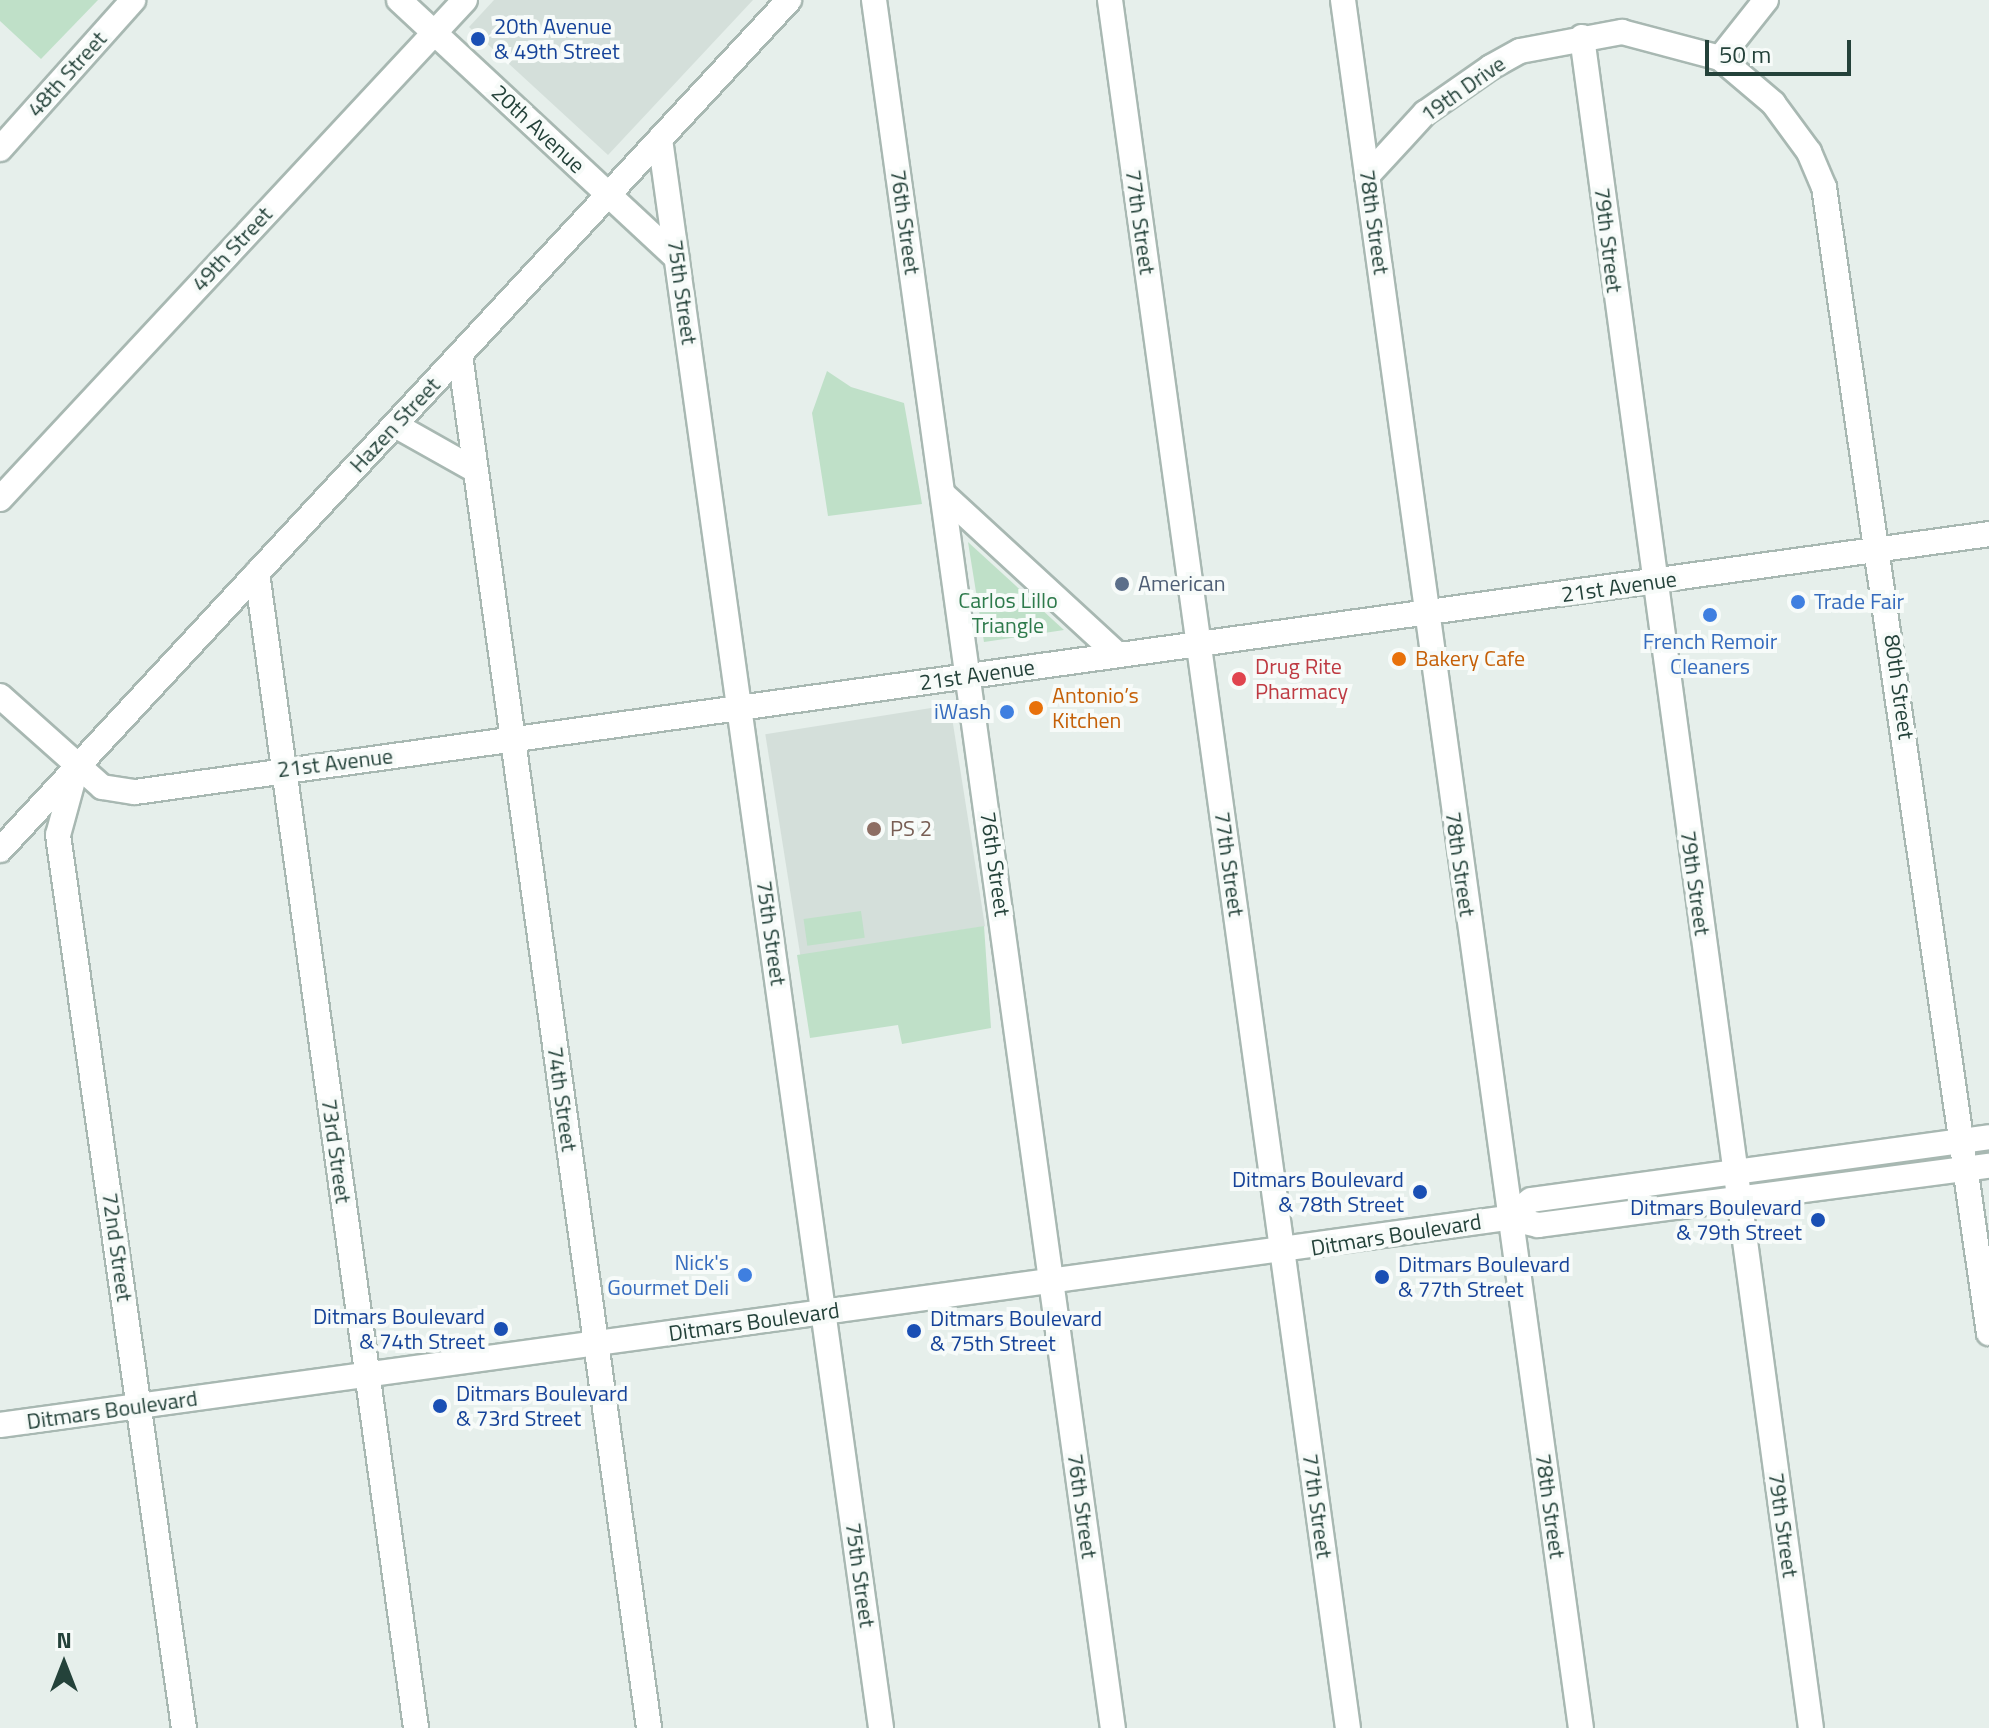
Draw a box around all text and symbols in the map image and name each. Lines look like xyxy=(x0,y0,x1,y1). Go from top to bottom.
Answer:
place label: 20th Avenue & 49th Street xyxy=(494,13,620,64)
scale bar xyxy=(1709,24,1855,74)
street label: 48th Street xyxy=(22,26,112,122)
marker: 20th Avenue & 49th Street xyxy=(469,30,487,48)
text: 50 m xyxy=(1719,36,1771,72)
street label: 19th Drive xyxy=(1416,50,1510,128)
street label: 20th Avenue xyxy=(486,79,590,179)
street label: 76th Street xyxy=(885,168,925,276)
street label: 77th Street xyxy=(1120,168,1160,276)
street label: 78th Street xyxy=(1354,168,1394,276)
street label: 79th Street xyxy=(1588,186,1628,294)
street label: 49th Street xyxy=(186,201,278,297)
street label: 75th Street xyxy=(662,238,702,346)
street label: Hazen Street xyxy=(344,372,446,478)
street label: 21st Avenue xyxy=(1560,566,1678,608)
place label: American xyxy=(1138,571,1225,597)
marker: American xyxy=(1113,575,1131,593)
park label: Carlos Lillo Triangle xyxy=(958,587,1058,638)
place label: Trade Fair xyxy=(1814,589,1904,615)
marker: Trade Fair xyxy=(1789,593,1807,611)
marker: French Remoir Cleaners xyxy=(1701,606,1719,624)
place label: French Remoir Cleaners xyxy=(1643,628,1777,680)
street label: 80th Street xyxy=(1879,633,1919,741)
place label: Bakery Cafe xyxy=(1415,646,1525,672)
marker: Bakery Cafe xyxy=(1390,650,1408,668)
place label: Drug Rite Pharmacy xyxy=(1255,653,1348,704)
street label: 21st Avenue xyxy=(918,654,1036,696)
marker: Drug Rite Pharmacy xyxy=(1230,670,1248,688)
place label: Antonio’s Kitchen xyxy=(1052,682,1139,734)
place label: iWash xyxy=(934,699,991,725)
marker: Antonio’s Kitchen xyxy=(1027,699,1045,717)
marker: iWash xyxy=(998,703,1016,721)
street label: 21st Avenue xyxy=(276,743,394,783)
street label: 76th Street xyxy=(975,810,1015,918)
street label: 77th Street xyxy=(1209,810,1249,918)
street label: 78th Street xyxy=(1440,810,1480,918)
place label: PS 2 xyxy=(890,816,932,842)
marker: PS 2 xyxy=(865,820,883,838)
street label: 79th Street xyxy=(1675,829,1715,937)
street label: 75th Street xyxy=(751,879,791,987)
street label: 74th Street xyxy=(542,1045,582,1153)
street label: 73rd Street xyxy=(316,1097,356,1205)
place label: Ditmars Boulevard & 78th Street xyxy=(1232,1166,1404,1218)
marker: Ditmars Boulevard & 78th Street xyxy=(1411,1183,1429,1201)
street label: 72nd Street xyxy=(96,1191,138,1303)
place label: Ditmars Boulevard & 79th Street xyxy=(1630,1194,1802,1246)
street label: Ditmars Boulevard xyxy=(1309,1209,1483,1261)
marker: Ditmars Boulevard & 79th Street xyxy=(1809,1211,1827,1229)
place label: Nick's Gourmet Deli xyxy=(607,1249,729,1300)
place label: Ditmars Boulevard & 77th Street xyxy=(1398,1251,1570,1302)
marker: Nick's Gourmet Deli xyxy=(736,1266,754,1284)
marker: Ditmars Boulevard & 77th Street xyxy=(1373,1268,1391,1286)
street label: Ditmars Boulevard xyxy=(667,1297,841,1347)
place label: Ditmars Boulevard & 74th Street xyxy=(313,1303,485,1354)
place label: Ditmars Boulevard & 75th Street xyxy=(930,1305,1102,1356)
marker: Ditmars Boulevard & 74th Street xyxy=(492,1320,510,1338)
marker: Ditmars Boulevard & 75th Street xyxy=(905,1322,923,1340)
place label: Ditmars Boulevard & 73rd Street xyxy=(456,1380,628,1432)
street label: Ditmars Boulevard xyxy=(25,1385,199,1435)
marker: Ditmars Boulevard & 73rd Street xyxy=(431,1397,449,1415)
street label: 76th Street xyxy=(1062,1452,1102,1560)
street label: 77th Street xyxy=(1297,1452,1337,1560)
street label: 78th Street xyxy=(1530,1452,1570,1560)
street label: 79th Street xyxy=(1763,1471,1803,1579)
street label: 75th Street xyxy=(840,1521,880,1629)
text: N xyxy=(56,1623,72,1657)
north arrow xyxy=(24,1624,104,1704)

